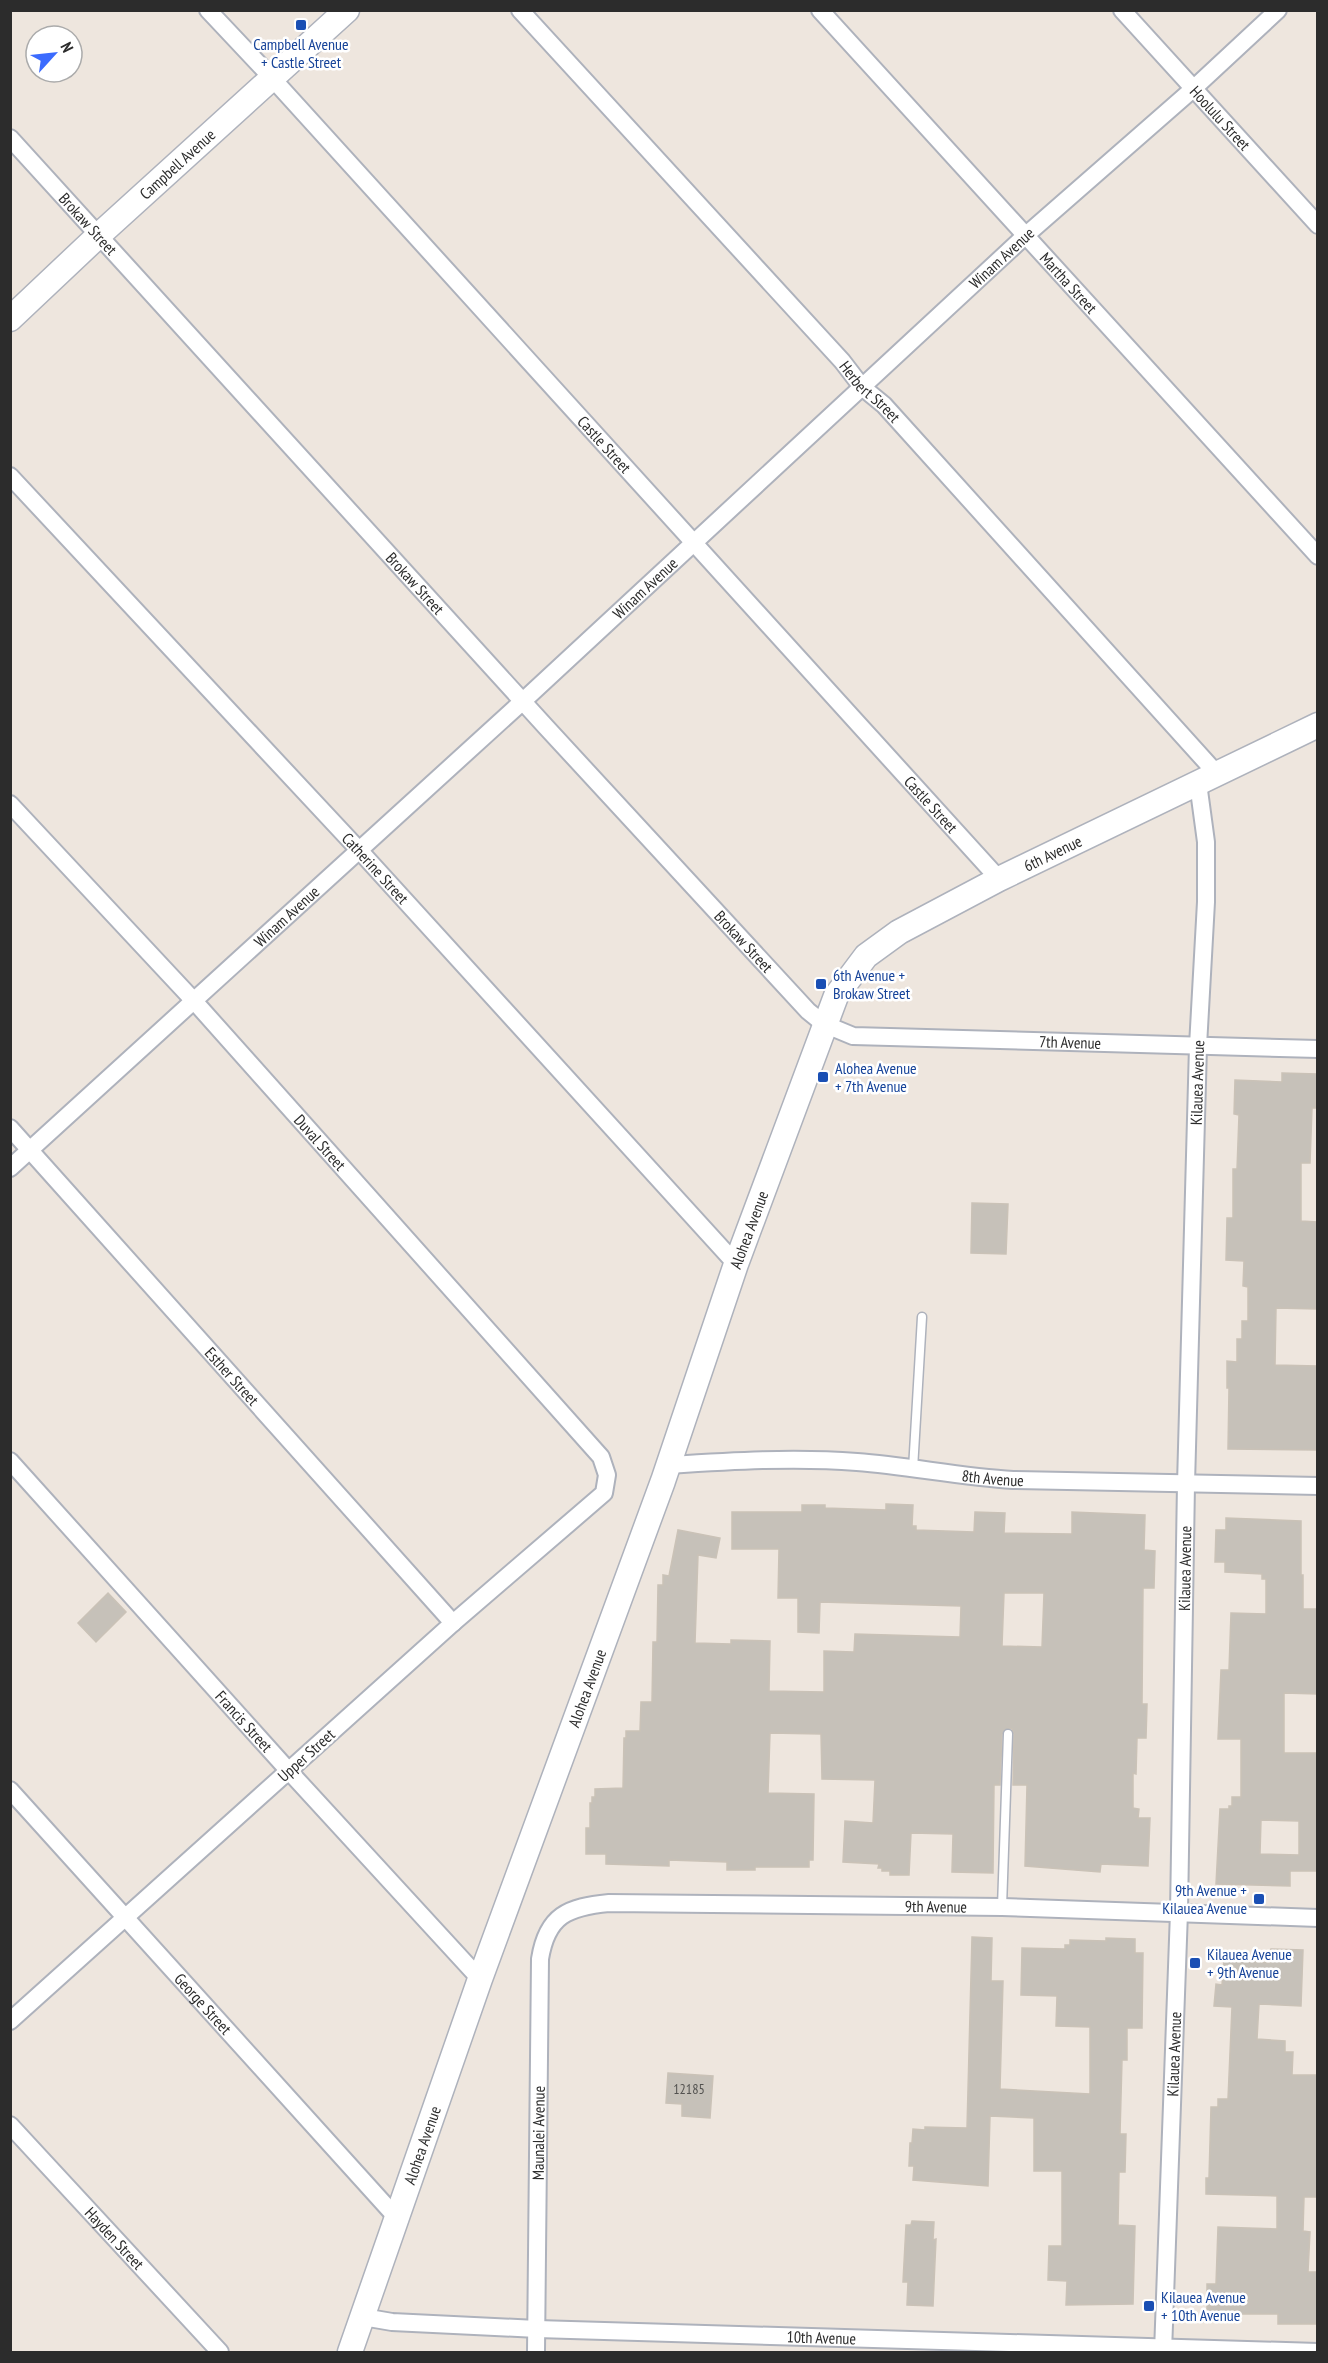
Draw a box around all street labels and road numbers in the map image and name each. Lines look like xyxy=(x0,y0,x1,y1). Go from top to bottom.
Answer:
street label: Hoolulu Street xyxy=(1186,81,1255,155)
street label: Campbell Avenue xyxy=(135,125,219,203)
street label: Brokaw Street xyxy=(55,189,122,260)
street label: Winam Avenue xyxy=(965,223,1038,293)
street label: Martha Street xyxy=(1036,248,1102,318)
street label: Herbert Street xyxy=(835,357,905,427)
street label: Castle Street xyxy=(573,412,636,477)
street label: Brokaw Street xyxy=(382,548,449,619)
street label: Winam Avenue xyxy=(608,553,682,623)
street label: Castle Street xyxy=(900,771,962,837)
street label: Catherine Street xyxy=(338,828,413,908)
street label: 6th Avenue xyxy=(1020,831,1085,876)
street label: Winam Avenue xyxy=(250,881,323,951)
street label: Brokaw Street xyxy=(710,906,778,977)
street label: 7th Avenue xyxy=(1039,1031,1101,1053)
street label: Kilauea Avenue xyxy=(1186,1039,1208,1125)
street label: Duval Street xyxy=(290,1110,351,1175)
street label: Alohea Avenue xyxy=(725,1188,772,1271)
street label: Esther Street xyxy=(201,1343,264,1410)
street label: 8th Avenue xyxy=(961,1465,1024,1490)
street label: Kilauea Avenue xyxy=(1174,1526,1195,1611)
street label: Alohea Avenue xyxy=(563,1646,610,1730)
street label: Francis Street xyxy=(211,1686,277,1756)
street label: Upper Street xyxy=(273,1724,339,1786)
street label: 9th Avenue xyxy=(905,1896,967,1917)
street label: George Street xyxy=(170,1969,236,2039)
street label: Kilauea Avenue xyxy=(1162,2011,1185,2097)
street label: Maunalei Avenue xyxy=(528,2086,549,2180)
street label: Alohea Avenue xyxy=(399,2103,445,2187)
street label: Hayden Street xyxy=(81,2203,149,2274)
street label: 10th Avenue xyxy=(786,2326,856,2348)

